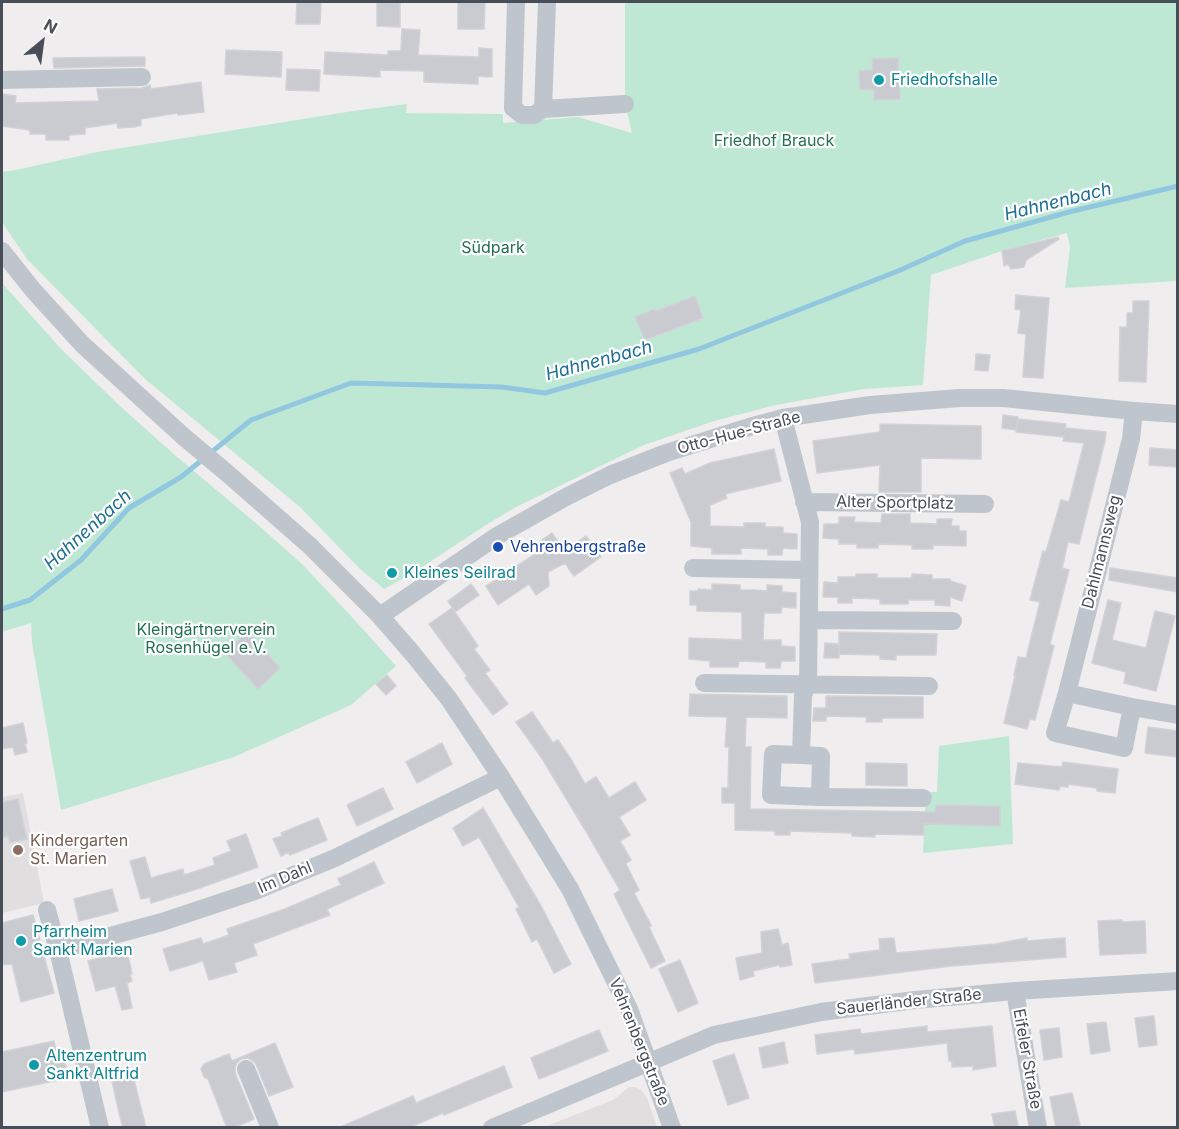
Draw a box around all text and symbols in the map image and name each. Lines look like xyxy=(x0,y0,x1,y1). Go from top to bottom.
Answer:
north arrow xyxy=(12,12,72,72)
text: N xyxy=(41,15,61,38)
place label: Friedhofshalle xyxy=(891,70,998,90)
marker: Friedhofshalle xyxy=(872,73,886,87)
park label: Friedhof Brauck xyxy=(714,131,834,151)
water label: Hahnenbach xyxy=(1002,178,1114,226)
park label: Südpark xyxy=(461,238,525,258)
water label: Hahnenbach xyxy=(543,336,655,386)
street label: Otto-Hue-Straße xyxy=(675,407,803,459)
water label: Hahnenbach xyxy=(40,485,136,575)
street label: Alter Sportplatz xyxy=(836,492,954,514)
street label: Dahlmannsweg xyxy=(1079,493,1125,611)
place label: Vehrenbergstraße xyxy=(510,537,646,557)
marker: Vehrenbergstraße xyxy=(491,540,505,554)
place label: Kleines Seilrad xyxy=(404,563,516,583)
marker: Kleines Seilrad xyxy=(385,566,399,580)
park label: Kleingärtnerverein Rosenhügel e.V. xyxy=(136,620,276,658)
place label: Kindergarten St. Marien xyxy=(30,831,128,869)
marker: Kindergarten St. Marien xyxy=(11,843,25,857)
street label: Im Dahl xyxy=(255,858,315,898)
place label: Pfarrheim Sankt Marien xyxy=(33,922,133,960)
marker: Pfarrheim Sankt Marien xyxy=(14,934,28,948)
street label: Vehrenbergstraße xyxy=(605,975,673,1109)
street label: Sauerländer Straße xyxy=(835,985,983,1019)
street label: Eifeler Straße xyxy=(1009,1007,1045,1111)
place label: Altenzentrum Sankt Altfrid xyxy=(46,1046,147,1084)
marker: Altenzentrum Sankt Altfrid xyxy=(27,1058,41,1072)

